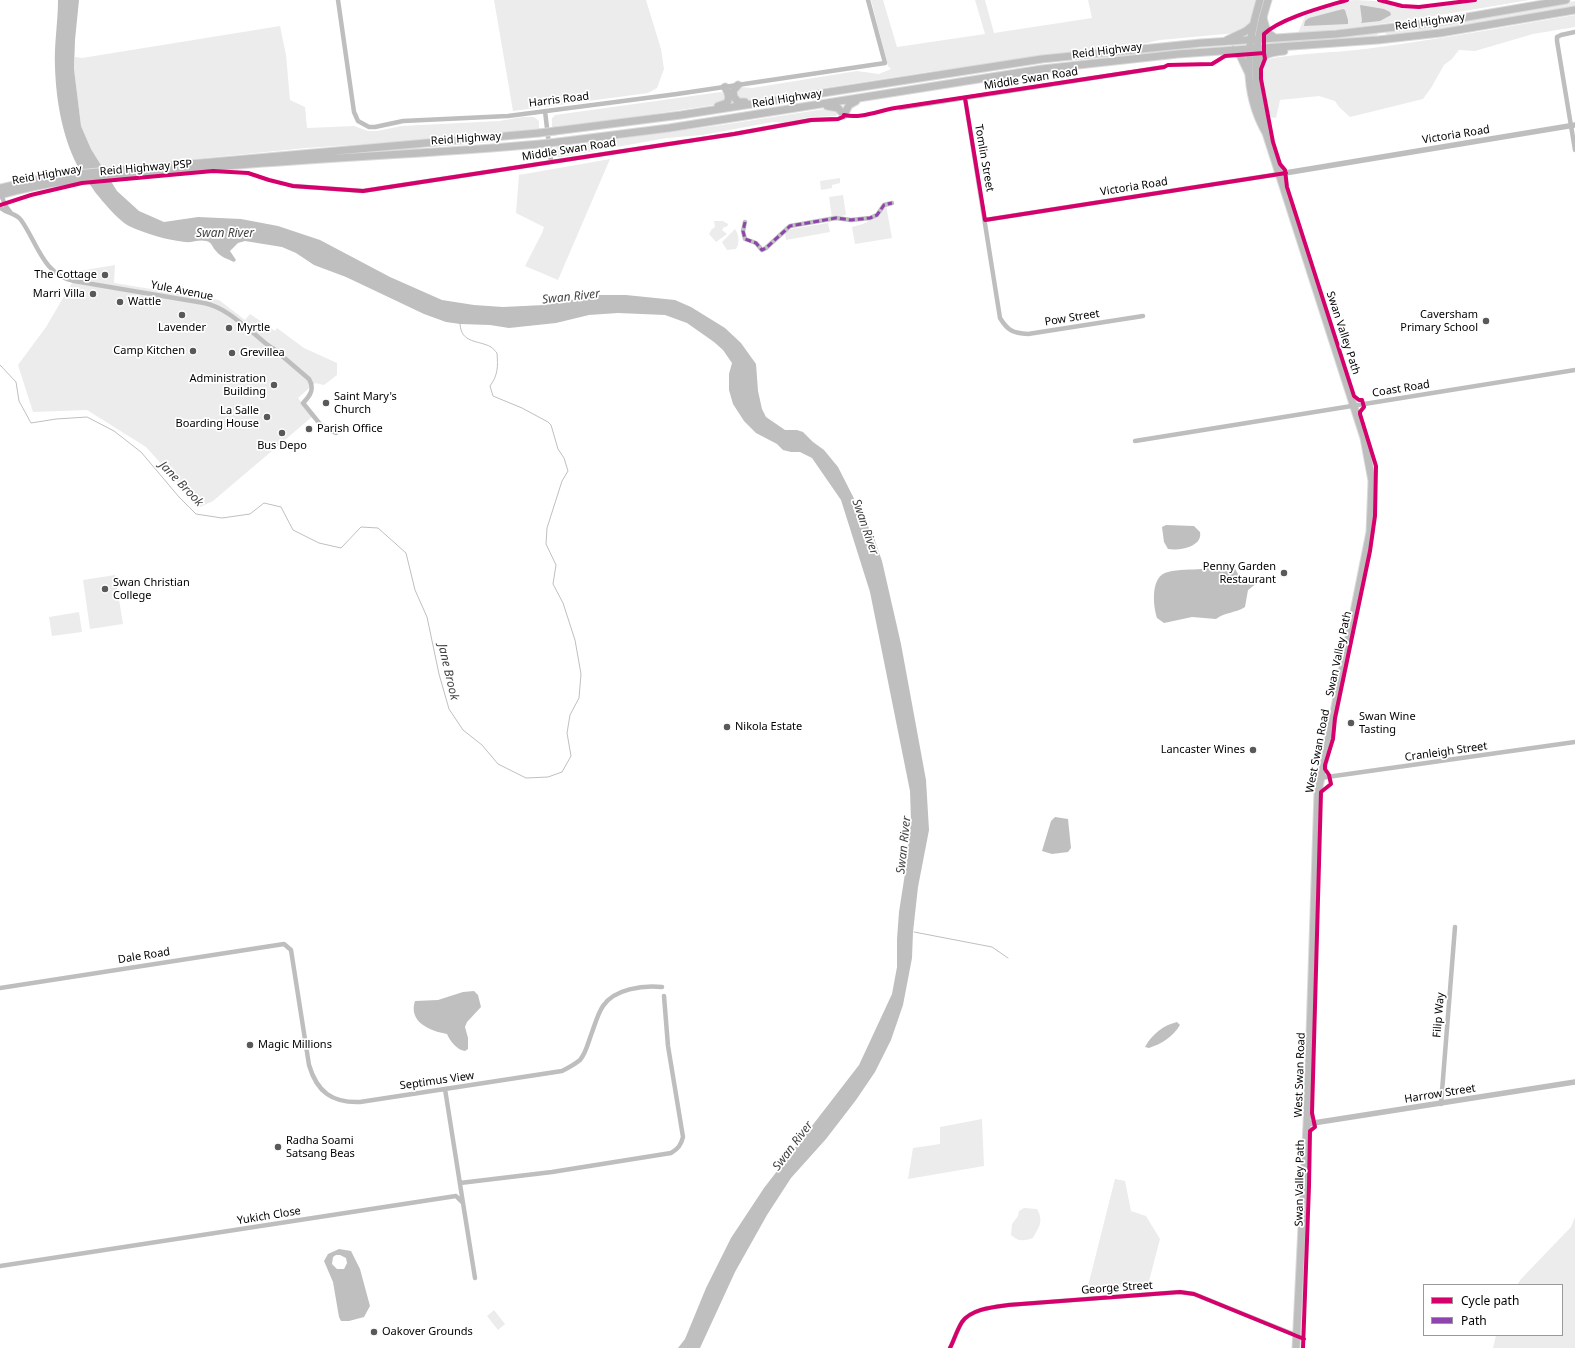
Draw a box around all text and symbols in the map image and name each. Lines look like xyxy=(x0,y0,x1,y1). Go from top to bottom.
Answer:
street label: Reid Highway xyxy=(1394,11,1466,33)
street label: Reid Highway xyxy=(1071,40,1143,62)
street label: Middle Swan Road xyxy=(983,65,1079,93)
street label: Reid Highway xyxy=(751,87,823,111)
street label: Harris Road xyxy=(528,90,590,110)
street label: Tomlin Street xyxy=(972,123,996,193)
street label: Victoria Road xyxy=(1421,123,1491,147)
street label: Reid Highway xyxy=(430,130,502,148)
street label: Middle Swan Road xyxy=(521,136,617,164)
street label: Reid Highway PSP xyxy=(99,157,193,179)
street label: Reid Highway xyxy=(11,162,83,188)
street label: Victoria Road xyxy=(1099,175,1169,199)
water label: Swan River xyxy=(196,227,254,241)
place label: The Cottage xyxy=(34,268,97,282)
marker: The Cottage xyxy=(100,270,110,280)
street label: Yule Avenue xyxy=(150,278,214,304)
place label: Marri Villa xyxy=(33,287,85,301)
water label: Swan River xyxy=(541,287,601,307)
marker: Marri Villa xyxy=(88,289,98,299)
street label: Swan Valley Path xyxy=(1323,290,1363,376)
place label: Wattle xyxy=(128,295,161,309)
marker: Wattle xyxy=(115,297,125,307)
street label: Pow Street xyxy=(1044,307,1100,329)
place label: Caversham Primary School xyxy=(1400,308,1478,334)
marker: Lavender xyxy=(177,310,187,320)
marker: Caversham Primary School xyxy=(1481,316,1491,326)
place label: Lavender xyxy=(158,321,206,335)
place label: Myrtle xyxy=(237,321,270,335)
marker: Myrtle xyxy=(224,323,234,333)
place label: Camp Kitchen xyxy=(113,344,185,358)
marker: Camp Kitchen xyxy=(188,346,198,356)
place label: Grevillea xyxy=(240,346,285,360)
marker: Grevillea xyxy=(227,348,237,358)
place label: Administration Building xyxy=(189,372,266,398)
street label: Coast Road xyxy=(1371,378,1431,400)
marker: Administration Building xyxy=(269,380,279,390)
place label: Saint Mary's Church xyxy=(334,390,397,416)
marker: Saint Mary's Church xyxy=(321,398,331,408)
place label: La Salle Boarding House xyxy=(176,404,259,430)
marker: La Salle Boarding House xyxy=(262,412,272,422)
place label: Parish Office xyxy=(317,422,383,436)
marker: Parish Office xyxy=(304,424,314,434)
marker: Bus Depo xyxy=(277,428,287,438)
place label: Bus Depo xyxy=(257,439,307,453)
water label: Jane Brook xyxy=(156,458,206,510)
water label: Swan River xyxy=(849,497,881,557)
place label: Penny Garden Restaurant xyxy=(1203,560,1276,586)
marker: Penny Garden Restaurant xyxy=(1279,568,1289,578)
place label: Swan Christian College xyxy=(113,576,190,602)
marker: Swan Christian College xyxy=(100,584,110,594)
street label: Swan Valley Path xyxy=(1324,610,1354,698)
water label: Jane Brook xyxy=(435,642,461,702)
street label: West Swan Road xyxy=(1303,708,1333,794)
place label: Swan Wine Tasting xyxy=(1359,710,1416,736)
marker: Swan Wine Tasting xyxy=(1346,718,1356,728)
place label: Nikola Estate xyxy=(735,720,802,734)
marker: Nikola Estate xyxy=(722,722,732,732)
street label: Cranleigh Street xyxy=(1404,740,1488,764)
place label: Lancaster Wines xyxy=(1161,743,1245,757)
marker: Lancaster Wines xyxy=(1248,745,1258,755)
water label: Swan River xyxy=(894,815,914,875)
street label: Dale Road xyxy=(117,945,171,967)
street label: Filip Way xyxy=(1430,992,1448,1038)
street label: West Swan Road xyxy=(1292,1032,1308,1118)
place label: Magic Millions xyxy=(258,1038,332,1052)
marker: Magic Millions xyxy=(245,1040,255,1050)
street label: Septimus View xyxy=(399,1069,475,1093)
street label: Harrow Street xyxy=(1403,1082,1477,1106)
water label: Swan River xyxy=(770,1119,816,1173)
place label: Radha Soami Satsang Beas xyxy=(286,1134,355,1160)
street label: Swan Valley Path xyxy=(1293,1139,1307,1227)
marker: Radha Soami Satsang Beas xyxy=(273,1142,283,1152)
street label: Yukich Close xyxy=(236,1204,302,1228)
street label: George Street xyxy=(1081,1279,1153,1297)
legend xyxy=(1423,1284,1563,1336)
text: Cycle path xyxy=(1461,1292,1519,1309)
text: Path xyxy=(1461,1312,1487,1329)
place label: Oakover Grounds xyxy=(382,1325,473,1339)
marker: Oakover Grounds xyxy=(369,1327,379,1337)

